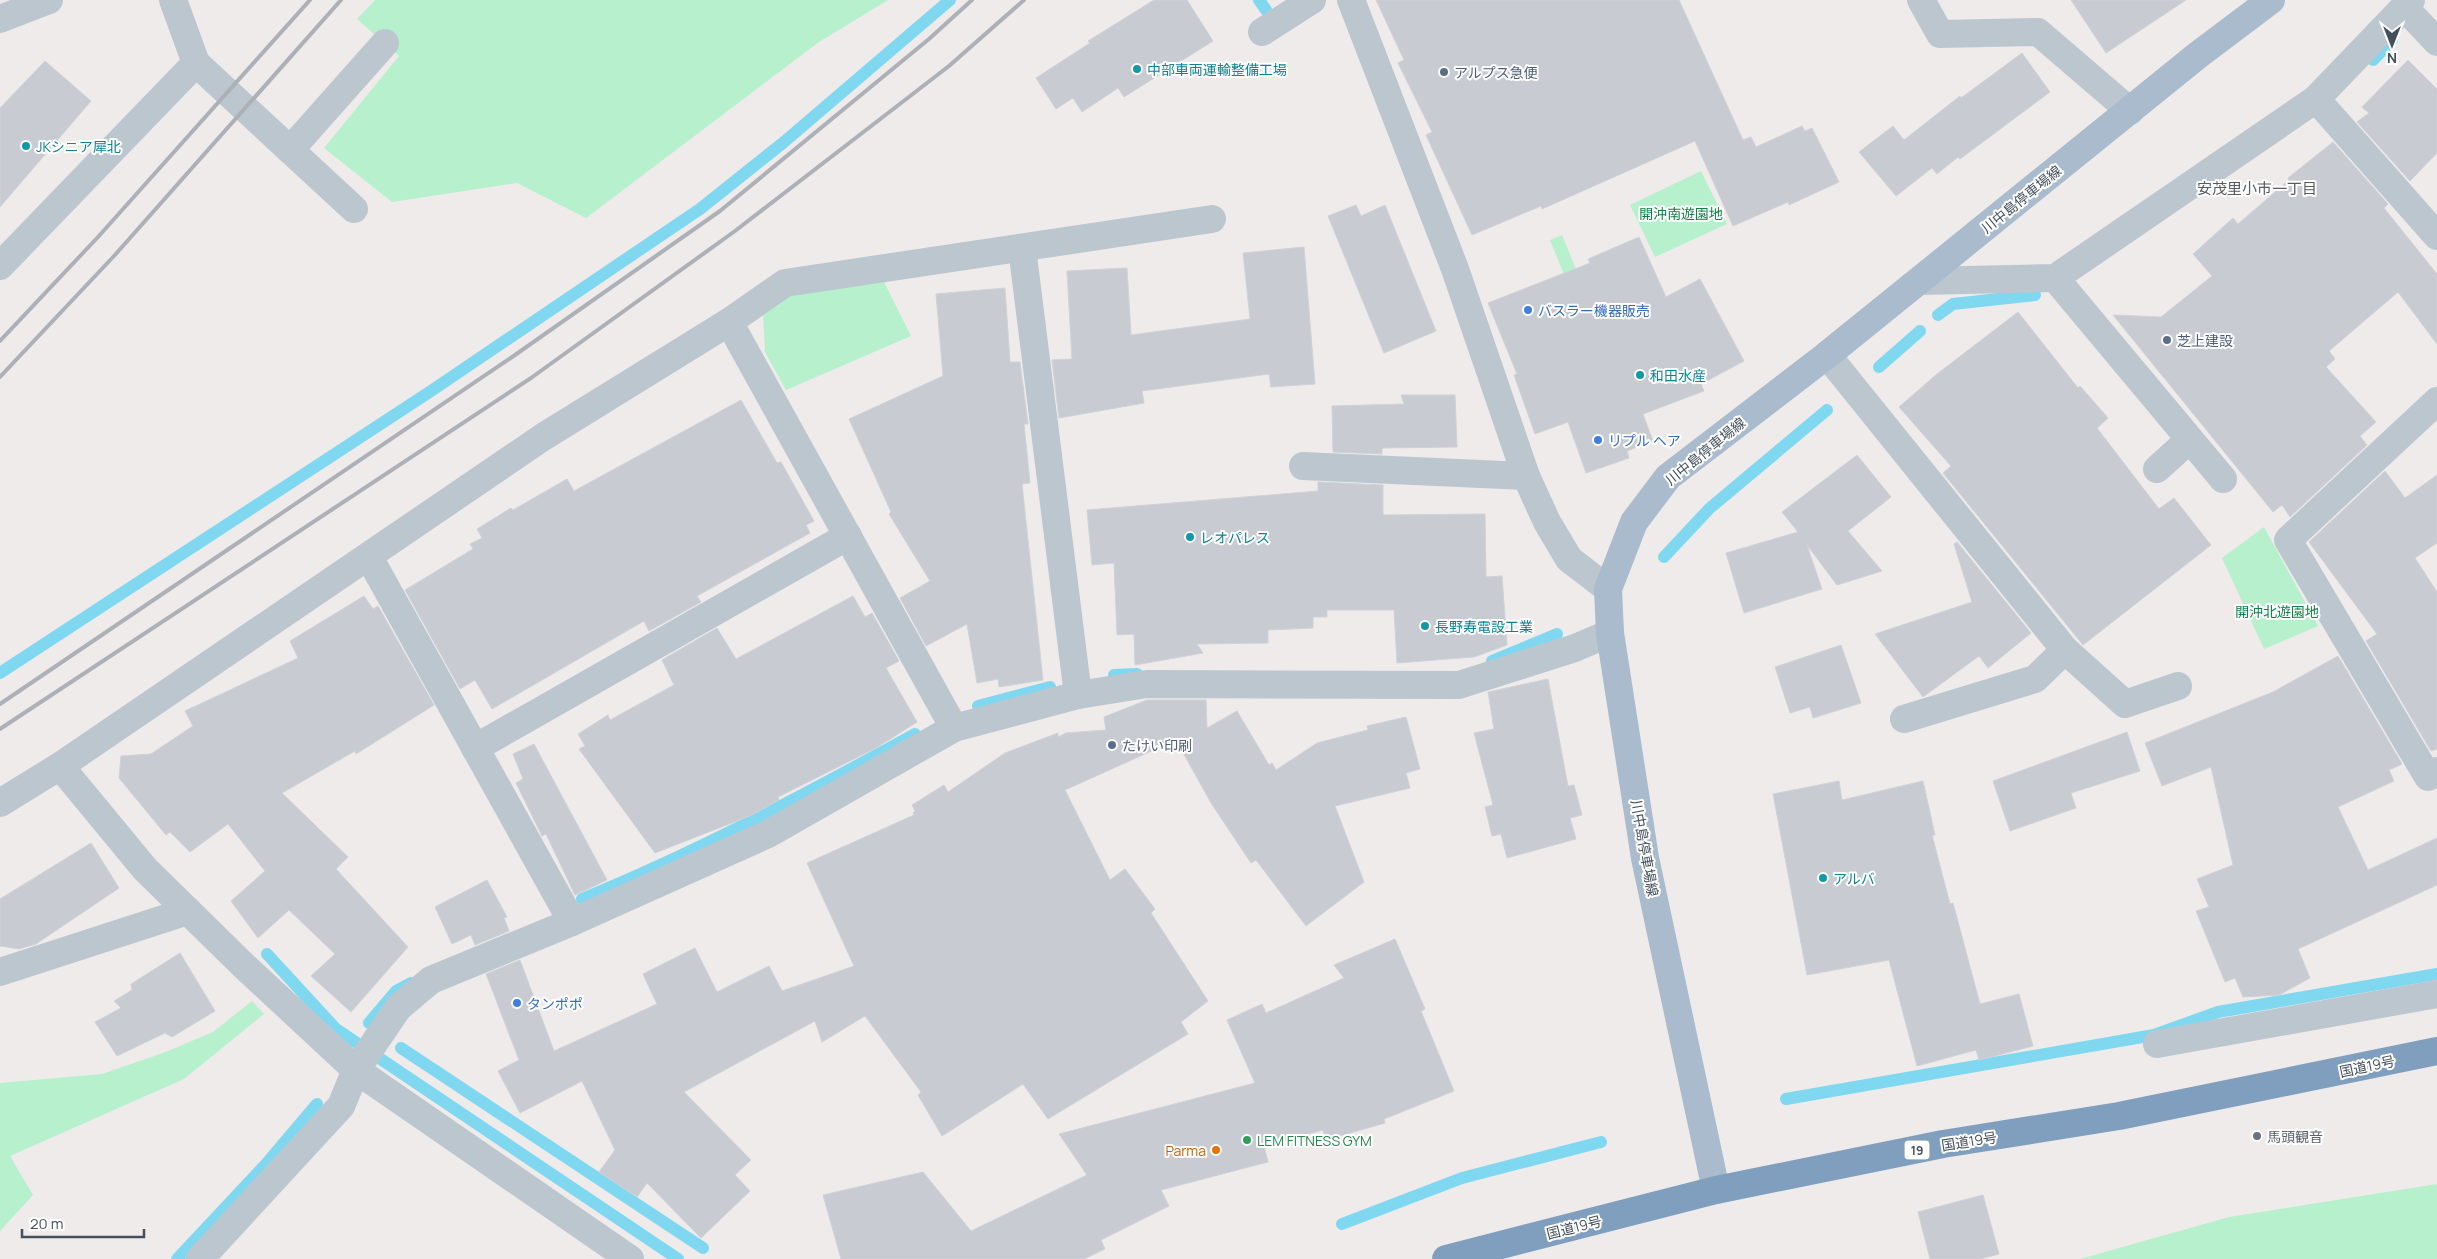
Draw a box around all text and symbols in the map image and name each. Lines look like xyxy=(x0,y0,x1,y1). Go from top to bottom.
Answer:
north arrow xyxy=(2367,20,2417,70)
text: N xyxy=(2387,49,2397,68)
place label: 中部車両運輸整備工場 xyxy=(1147,60,1287,79)
marker: 中部車両運輸整備工場 xyxy=(1131,63,1143,75)
place label: アルプス急便 xyxy=(1454,63,1538,82)
marker: アルプス急便 xyxy=(1438,66,1450,78)
place label: JKシニア犀北 xyxy=(36,137,121,156)
marker: JKシニア犀北 xyxy=(20,140,32,152)
street label: 川中島停車場線 xyxy=(1977,161,2065,237)
district label: 安茂里小市一丁目 xyxy=(2197,178,2317,199)
park label: 開沖南遊園地 xyxy=(1639,204,1723,223)
place label: バスラー機器販売 xyxy=(1538,301,1650,320)
marker: バスラー機器販売 xyxy=(1522,304,1534,316)
place label: 芝上建設 xyxy=(2177,331,2233,350)
marker: 芝上建設 xyxy=(2161,334,2173,346)
place label: 和田水産 xyxy=(1650,366,1706,385)
marker: 和田水産 xyxy=(1634,369,1646,381)
street label: 川中島停車場線 xyxy=(1661,413,1749,489)
place label: リプル ヘア xyxy=(1608,431,1681,450)
marker: リプル ヘア xyxy=(1592,434,1604,446)
place label: レオパレス xyxy=(1200,528,1270,547)
marker: レオパレス xyxy=(1184,531,1196,543)
park label: 開沖北遊園地 xyxy=(2235,602,2319,621)
place label: 長野寿電設工業 xyxy=(1435,617,1533,636)
marker: 長野寿電設工業 xyxy=(1419,620,1431,632)
place label: たけい印刷 xyxy=(1122,736,1192,755)
marker: たけい印刷 xyxy=(1106,739,1118,751)
street label: 川中島停車場線 xyxy=(1627,798,1663,898)
place label: アルバ xyxy=(1833,869,1875,888)
marker: アルバ xyxy=(1817,872,1829,884)
place label: タンポポ xyxy=(527,994,583,1013)
marker: タンポポ xyxy=(511,997,523,1009)
street label: 国道19号 xyxy=(2338,1051,2396,1081)
street label: 国道19号 xyxy=(1940,1127,1998,1155)
place label: 馬頭観音 xyxy=(2267,1127,2323,1146)
marker: 馬頭観音 xyxy=(2251,1130,2263,1142)
place label: LEM FITNESS GYM xyxy=(1257,1131,1372,1150)
marker: LEM FITNESS GYM xyxy=(1241,1134,1253,1146)
road number: 19 xyxy=(1904,1140,1930,1160)
place label: Parma xyxy=(1165,1141,1206,1160)
marker: Parma xyxy=(1210,1144,1222,1156)
scale bar xyxy=(22,1206,145,1238)
street label: 国道19号 xyxy=(1544,1211,1604,1243)
text: 20 m xyxy=(30,1213,63,1234)

